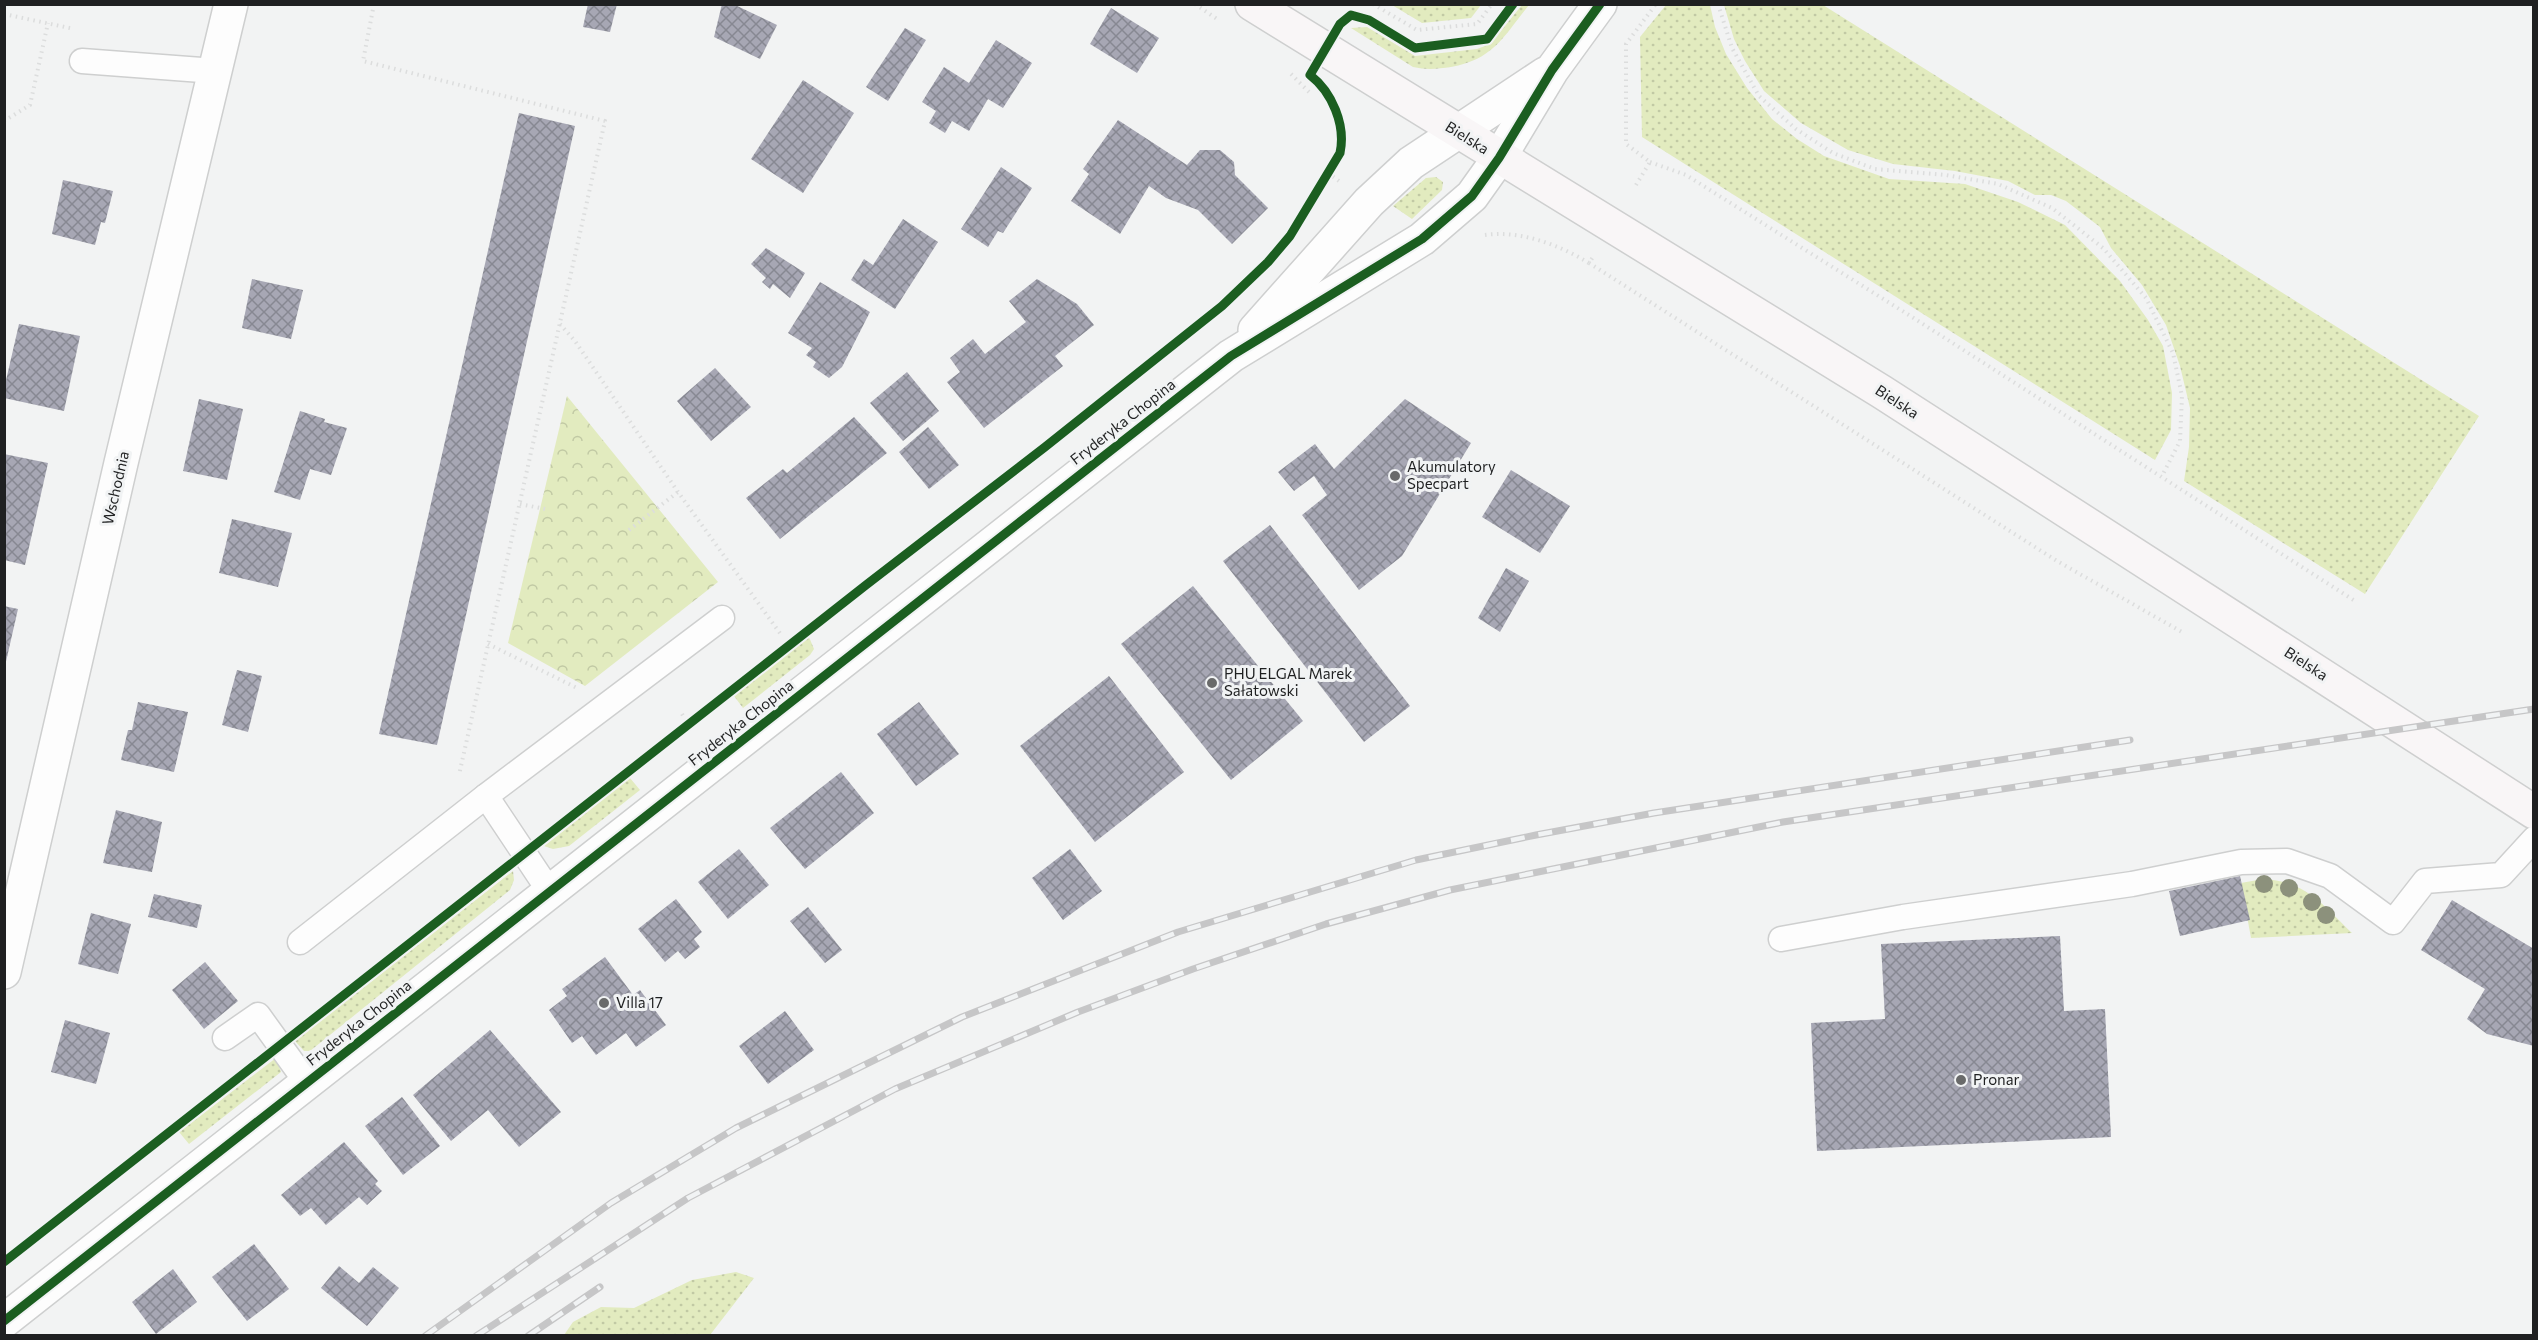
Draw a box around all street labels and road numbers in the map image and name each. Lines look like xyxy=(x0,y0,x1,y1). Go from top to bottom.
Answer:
street label: Bielska xyxy=(1442,117,1493,158)
street label: Fryderyka Chopina xyxy=(1066,375,1178,468)
street label: Bielska xyxy=(1872,381,1923,422)
street label: Wschodnia xyxy=(98,449,132,526)
street label: Bielska xyxy=(2281,643,2332,684)
street label: Fryderyka Chopina xyxy=(684,676,796,769)
street label: Fryderyka Chopina xyxy=(302,976,414,1069)

